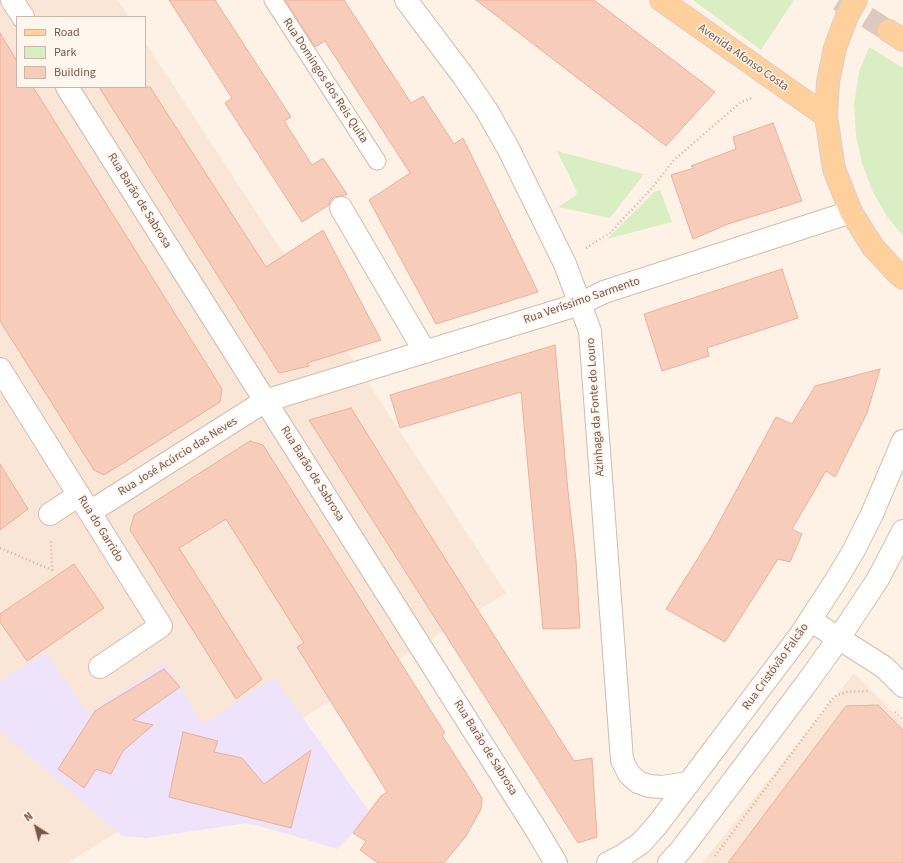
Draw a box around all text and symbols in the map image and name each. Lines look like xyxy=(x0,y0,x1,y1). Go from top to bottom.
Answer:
legend xyxy=(16,16,146,88)
street label: Rua Domingos dos Reis Quita xyxy=(279,16,371,146)
street label: Avenida Afonso Costa xyxy=(695,21,791,95)
text: Road xyxy=(54,24,80,41)
text: Park xyxy=(54,44,76,61)
text: Building xyxy=(54,64,96,81)
street label: Rua Barão de Sabrosa xyxy=(104,151,174,251)
street label: Rua Veríssimo Sarmento xyxy=(522,274,642,328)
street label: Azinhaga da Fonte do Louro xyxy=(584,337,608,477)
street label: Rua José Acúrcio das Neves xyxy=(116,414,240,500)
street label: Rua Barão de Sabrosa xyxy=(277,424,347,524)
street label: Rua do Garrido xyxy=(74,493,126,565)
street label: Rua Cristóvão Falcão xyxy=(740,621,812,713)
street label: Rua Barão de Sabrosa xyxy=(450,698,520,798)
north arrow xyxy=(16,807,56,847)
text: N xyxy=(21,809,36,825)

